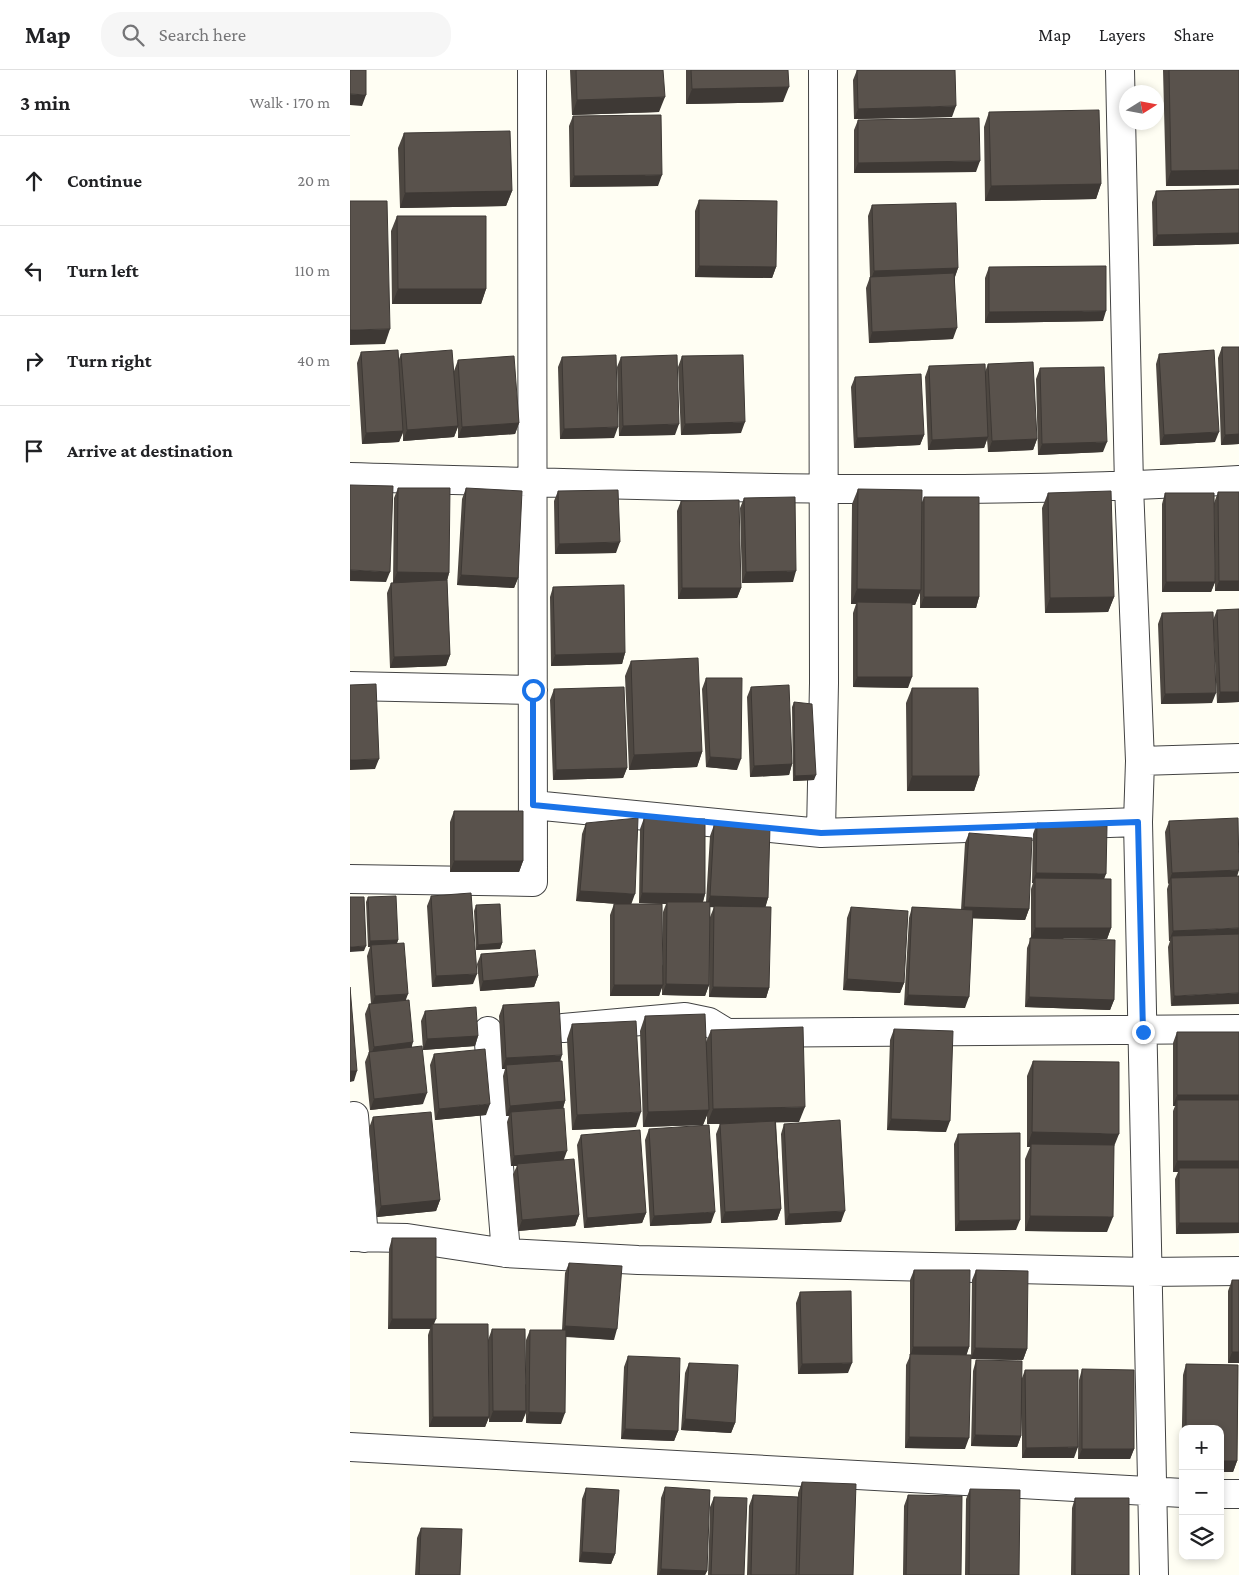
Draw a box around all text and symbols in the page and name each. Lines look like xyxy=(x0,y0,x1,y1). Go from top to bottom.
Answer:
search box xyxy=(101,12,451,57)
text: Map xyxy=(25,21,71,48)
icon: search xyxy=(119,21,147,49)
text: Search here xyxy=(159,24,246,45)
text: Map xyxy=(1038,25,1071,45)
text: Layers xyxy=(1099,25,1146,45)
text: Share xyxy=(1174,25,1214,45)
north arrow xyxy=(1119,85,1164,130)
text: 3 min xyxy=(20,91,70,115)
text: Walk · 170 m xyxy=(250,94,330,111)
icon: ahead xyxy=(20,167,48,195)
text: Continue xyxy=(67,170,142,191)
text: 20 m xyxy=(297,172,330,189)
icon: left xyxy=(20,257,48,285)
text: Turn left xyxy=(67,260,139,281)
text: 110 m xyxy=(294,262,330,279)
icon: right xyxy=(20,347,48,375)
text: Turn right xyxy=(67,350,152,371)
text: 40 m xyxy=(297,352,330,369)
icon: arrive xyxy=(20,437,48,465)
text: Arrive at destination xyxy=(67,440,233,461)
route start xyxy=(522,679,545,702)
route end xyxy=(1132,1021,1155,1044)
map controls xyxy=(1179,1425,1224,1560)
button: + xyxy=(1179,1425,1224,1470)
button: − xyxy=(1179,1470,1224,1515)
button: layers xyxy=(1179,1515,1224,1560)

